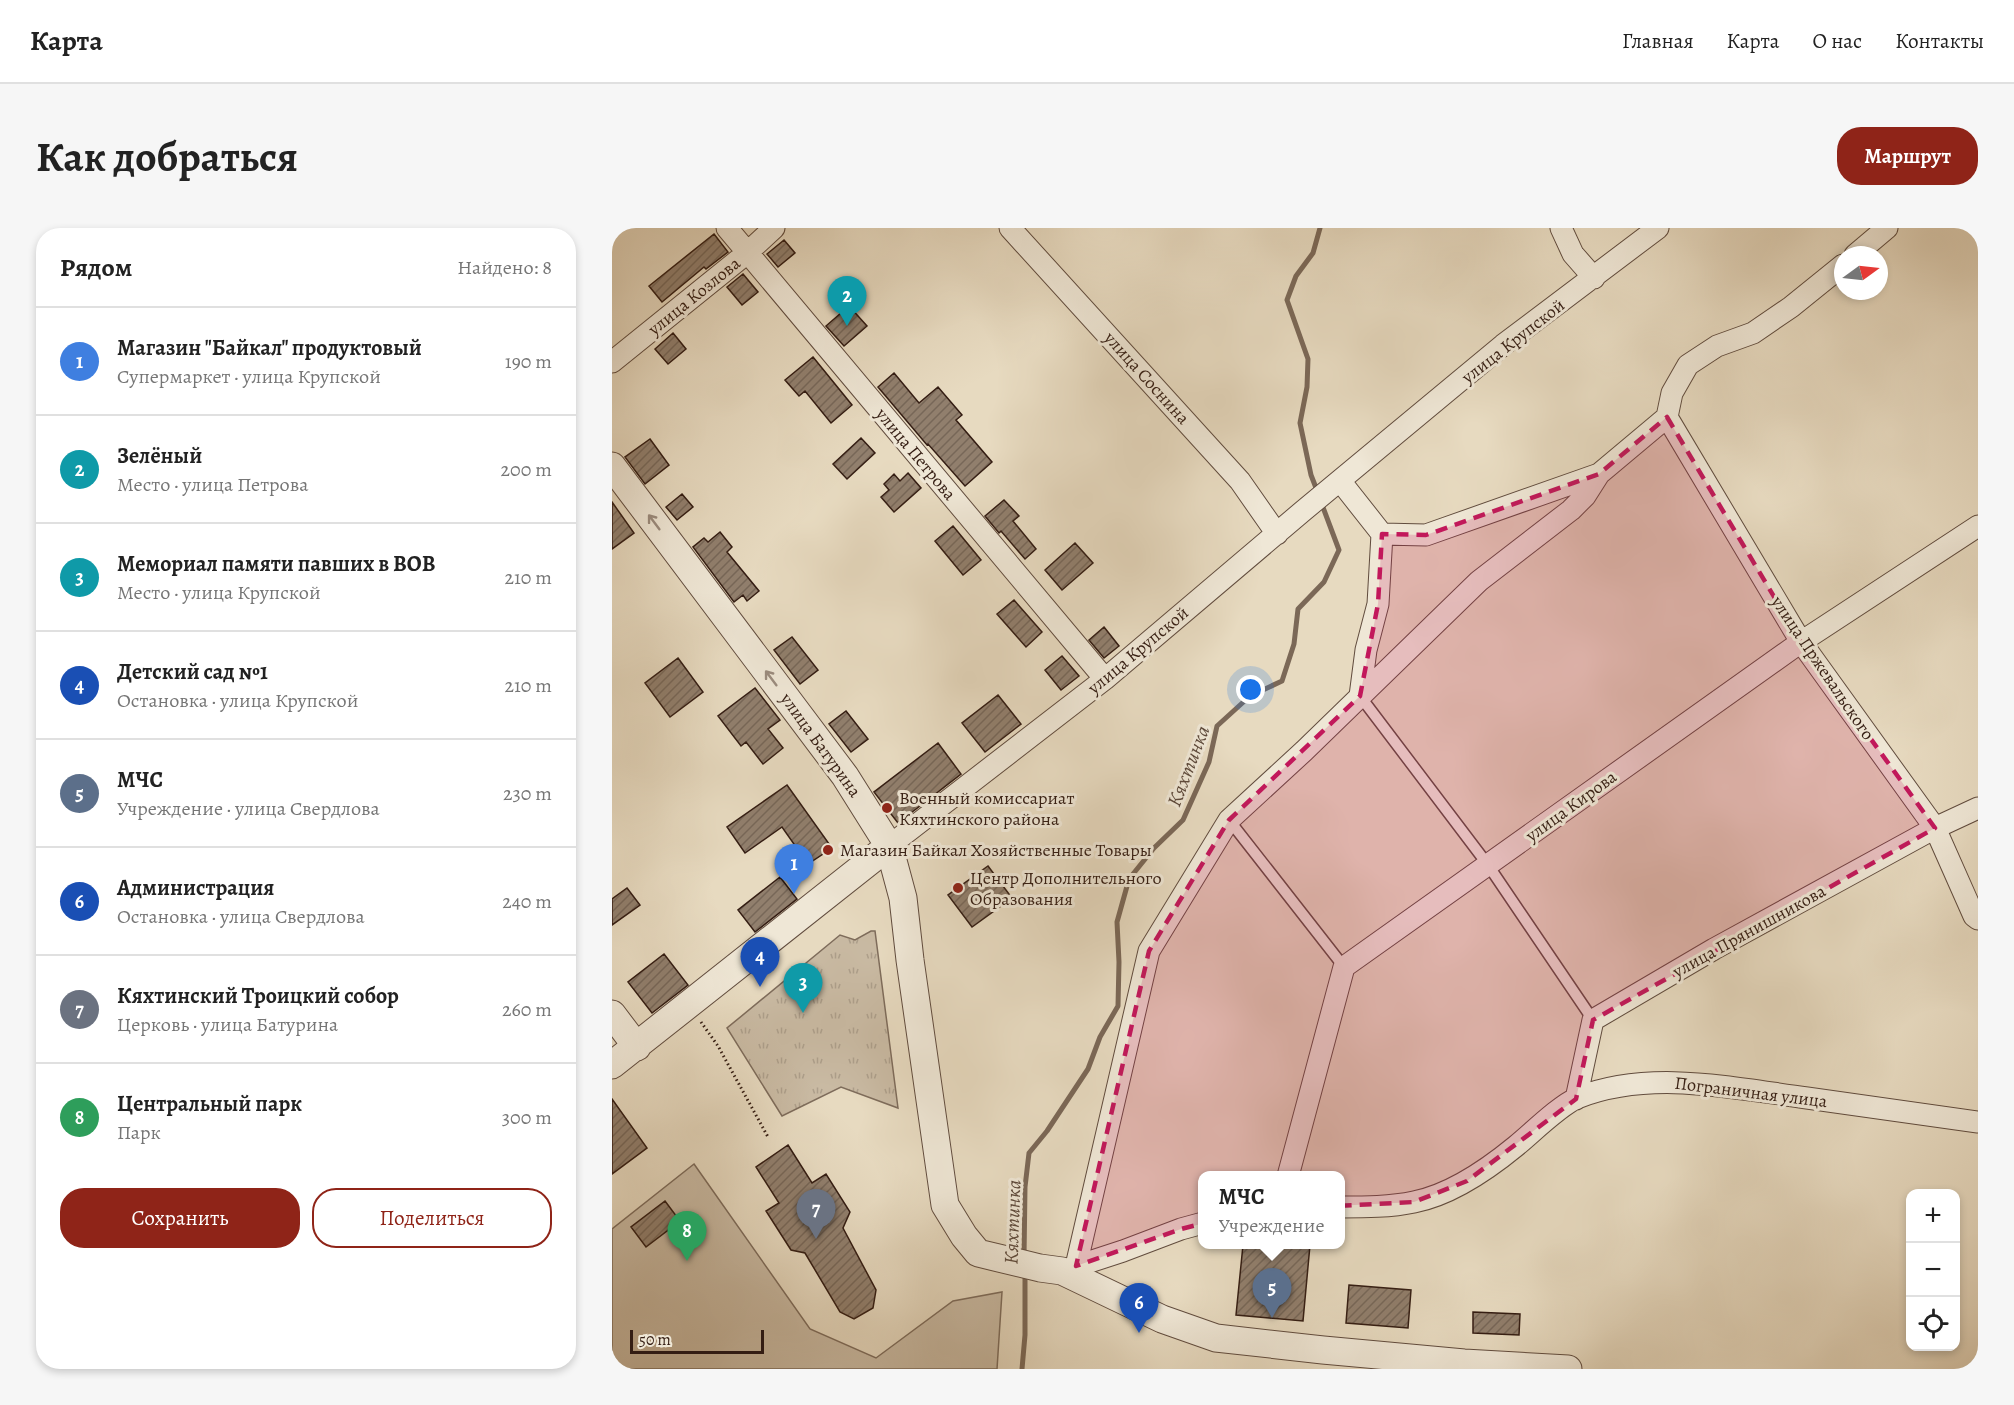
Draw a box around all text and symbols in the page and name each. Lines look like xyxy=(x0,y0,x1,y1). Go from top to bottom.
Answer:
text: Карта xyxy=(30,22,103,60)
text: Главная xyxy=(1622,27,1694,55)
text: Карта xyxy=(1727,27,1779,55)
text: О нас xyxy=(1812,27,1862,55)
text: Контакты xyxy=(1895,27,1984,55)
button: Маршрут xyxy=(1837,127,1978,185)
text: Как добраться xyxy=(36,128,298,185)
north arrow xyxy=(1834,246,1888,300)
text: Рядом xyxy=(60,250,132,285)
street label: улица Козлова xyxy=(642,251,746,341)
text: Найдено: 8 xyxy=(457,254,552,281)
pin: 2 xyxy=(828,276,866,326)
street label: улица Крупской xyxy=(1456,293,1569,389)
street label: улица Соснина xyxy=(1098,326,1196,430)
text: Магазин "Байкал" продуктовый xyxy=(117,333,422,363)
text: 1 xyxy=(76,348,83,375)
text: 190 m xyxy=(505,348,552,375)
text: Супермаркет · улица Крупской xyxy=(117,363,381,390)
street label: улица Петрова xyxy=(870,402,962,506)
text: Зелёный xyxy=(117,441,202,471)
text: 2 xyxy=(75,456,84,483)
text: 200 m xyxy=(501,456,552,483)
text: Место · улица Петрова xyxy=(117,471,308,498)
one-way arrow xyxy=(648,514,661,530)
text: Мемориал памяти павших в ВОВ xyxy=(117,549,435,579)
text: 3 xyxy=(75,564,84,591)
text: 210 m xyxy=(504,564,552,591)
text: Место · улица Крупской xyxy=(117,579,321,606)
street label: улица Пржевальского xyxy=(1765,590,1880,745)
street label: улица Крупской xyxy=(1082,601,1193,700)
text: Детский сад №1 xyxy=(117,657,268,687)
one-way arrow xyxy=(765,670,778,686)
text: 4 xyxy=(75,672,84,699)
text: 210 m xyxy=(504,672,552,699)
your location xyxy=(1236,675,1265,704)
text: Остановка · улица Крупской xyxy=(117,687,358,714)
street label: улица Батурина xyxy=(774,687,867,803)
water label: Кяхтинка xyxy=(1161,722,1216,811)
street label: улица Кирова xyxy=(1520,764,1622,848)
text: МЧС xyxy=(117,765,163,795)
text: 5 xyxy=(75,780,84,807)
text: 230 m xyxy=(503,780,552,807)
place label: Военный комиссариат Кяхтинского района xyxy=(899,786,1074,831)
text: Учреждение · улица Свердлова xyxy=(117,795,380,822)
marker: Военный комиссариат Кяхтинского района xyxy=(880,801,894,815)
place label: Магазин Байкал Хозяйственные Товары xyxy=(840,838,1152,862)
marker: Магазин Байкал Хозяйственные Товары xyxy=(821,843,835,857)
pin: 1 xyxy=(774,844,813,894)
place label: Центр Дополнительного Образования xyxy=(970,866,1162,911)
text: Администрация xyxy=(117,873,274,903)
street label: улица Прянишникова xyxy=(1667,879,1831,984)
marker: Центр Дополнительного Образования xyxy=(951,881,965,895)
text: 6 xyxy=(75,888,84,915)
text: 240 m xyxy=(502,888,552,915)
text: Остановка · улица Свердлова xyxy=(117,903,365,930)
pin: 4 xyxy=(740,938,780,987)
pin: 3 xyxy=(784,964,822,1013)
text: Кяхтинский Троицкий собор xyxy=(117,981,399,1011)
text: 7 xyxy=(75,996,84,1023)
text: 260 m xyxy=(502,996,552,1023)
text: Церковь · улица Батурина xyxy=(117,1011,338,1038)
street label: Пограничная улица xyxy=(1673,1071,1829,1113)
text: Центральный парк xyxy=(117,1089,302,1119)
text: 8 xyxy=(75,1104,84,1131)
text: 300 m xyxy=(502,1104,552,1131)
text: Парк xyxy=(117,1119,161,1146)
popup xyxy=(1198,1171,1345,1249)
water label: Кяхтинка xyxy=(998,1179,1027,1265)
text: МЧС xyxy=(1219,1182,1265,1212)
button: Сохранить xyxy=(60,1188,300,1248)
button: Поделиться xyxy=(312,1188,552,1248)
map controls xyxy=(1906,1189,1960,1351)
button: + xyxy=(1906,1189,1960,1243)
pin: 7 xyxy=(796,1190,836,1239)
pin: 8 xyxy=(668,1212,706,1261)
text: Учреждение xyxy=(1219,1212,1325,1239)
button: − xyxy=(1906,1243,1960,1297)
pin: 5 xyxy=(1252,1268,1292,1318)
pin: 6 xyxy=(1120,1284,1158,1333)
button: locate xyxy=(1906,1297,1960,1351)
scale bar xyxy=(630,1327,764,1354)
text: 50 m xyxy=(639,1329,671,1351)

